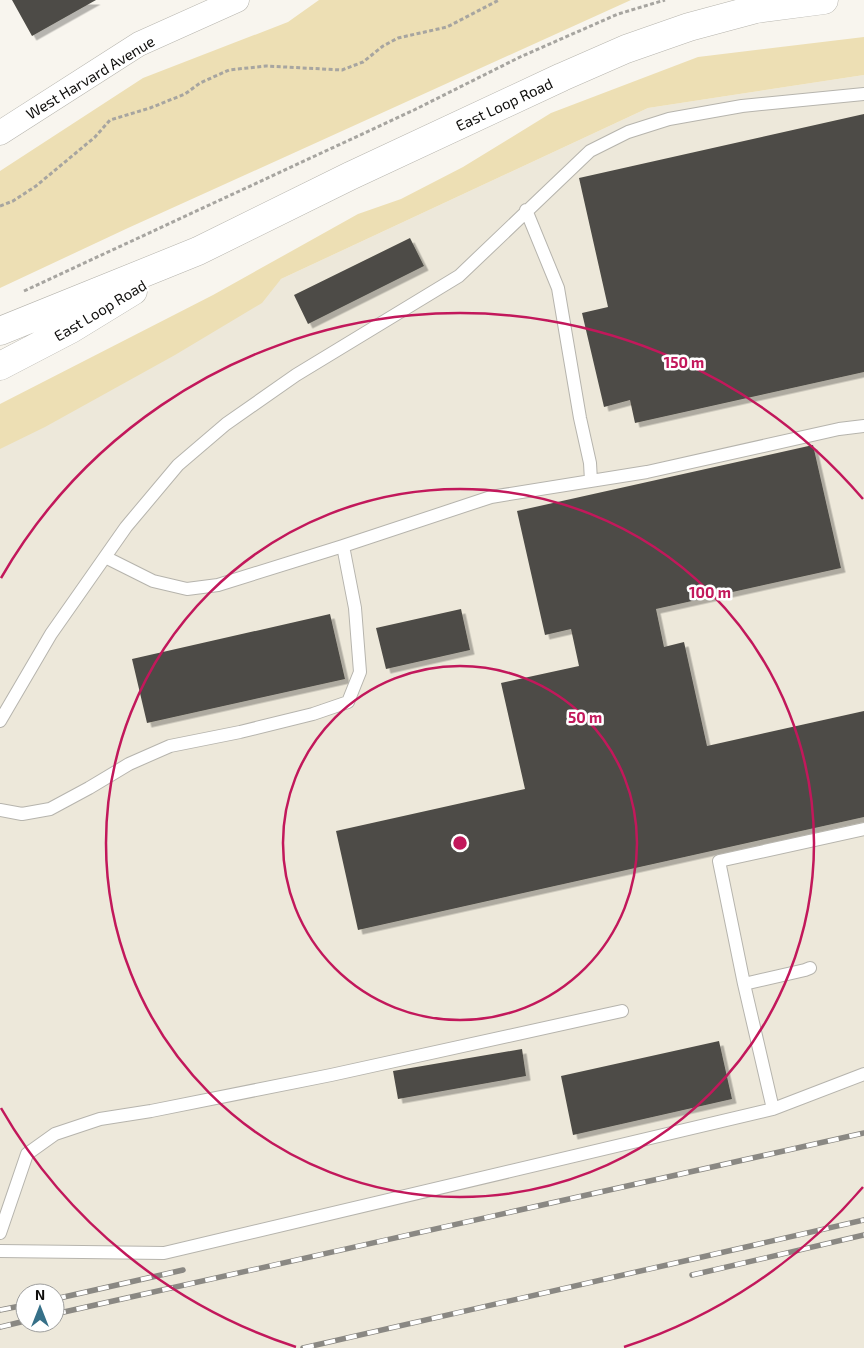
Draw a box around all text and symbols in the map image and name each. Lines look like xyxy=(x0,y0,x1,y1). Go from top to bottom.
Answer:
street label: West Harvard Avenue xyxy=(22,31,158,123)
street label: East Loop Road xyxy=(453,74,555,134)
street label: East Loop Road xyxy=(51,275,149,345)
text: 150 m xyxy=(664,353,704,371)
text: 100 m xyxy=(689,583,731,601)
text: 50 m xyxy=(568,708,602,726)
centre of rings xyxy=(451,834,469,852)
north arrow xyxy=(15,1283,65,1333)
text: N xyxy=(35,1286,45,1303)

